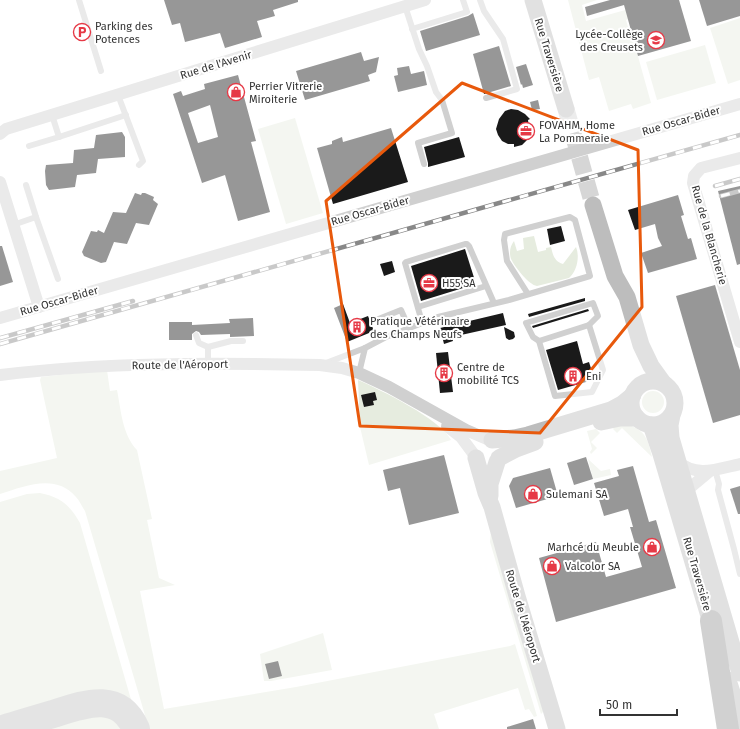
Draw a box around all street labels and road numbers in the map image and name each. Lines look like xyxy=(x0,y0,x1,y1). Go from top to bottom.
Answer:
street label: Rue Traversière xyxy=(532,16,566,94)
street label: Rue de l'Avenir xyxy=(179,48,254,82)
street label: Rue Oscar-Bider xyxy=(640,103,722,138)
street label: Rue de la Blancherie xyxy=(689,184,729,286)
street label: Rue Oscar-Bider xyxy=(329,193,411,228)
street label: Rue Oscar-Bider xyxy=(18,283,100,318)
street label: Route de l'Aéroport xyxy=(132,358,228,372)
street label: Rue Traversière xyxy=(680,535,714,613)
street label: Route de l'Aéroport xyxy=(503,568,543,664)

